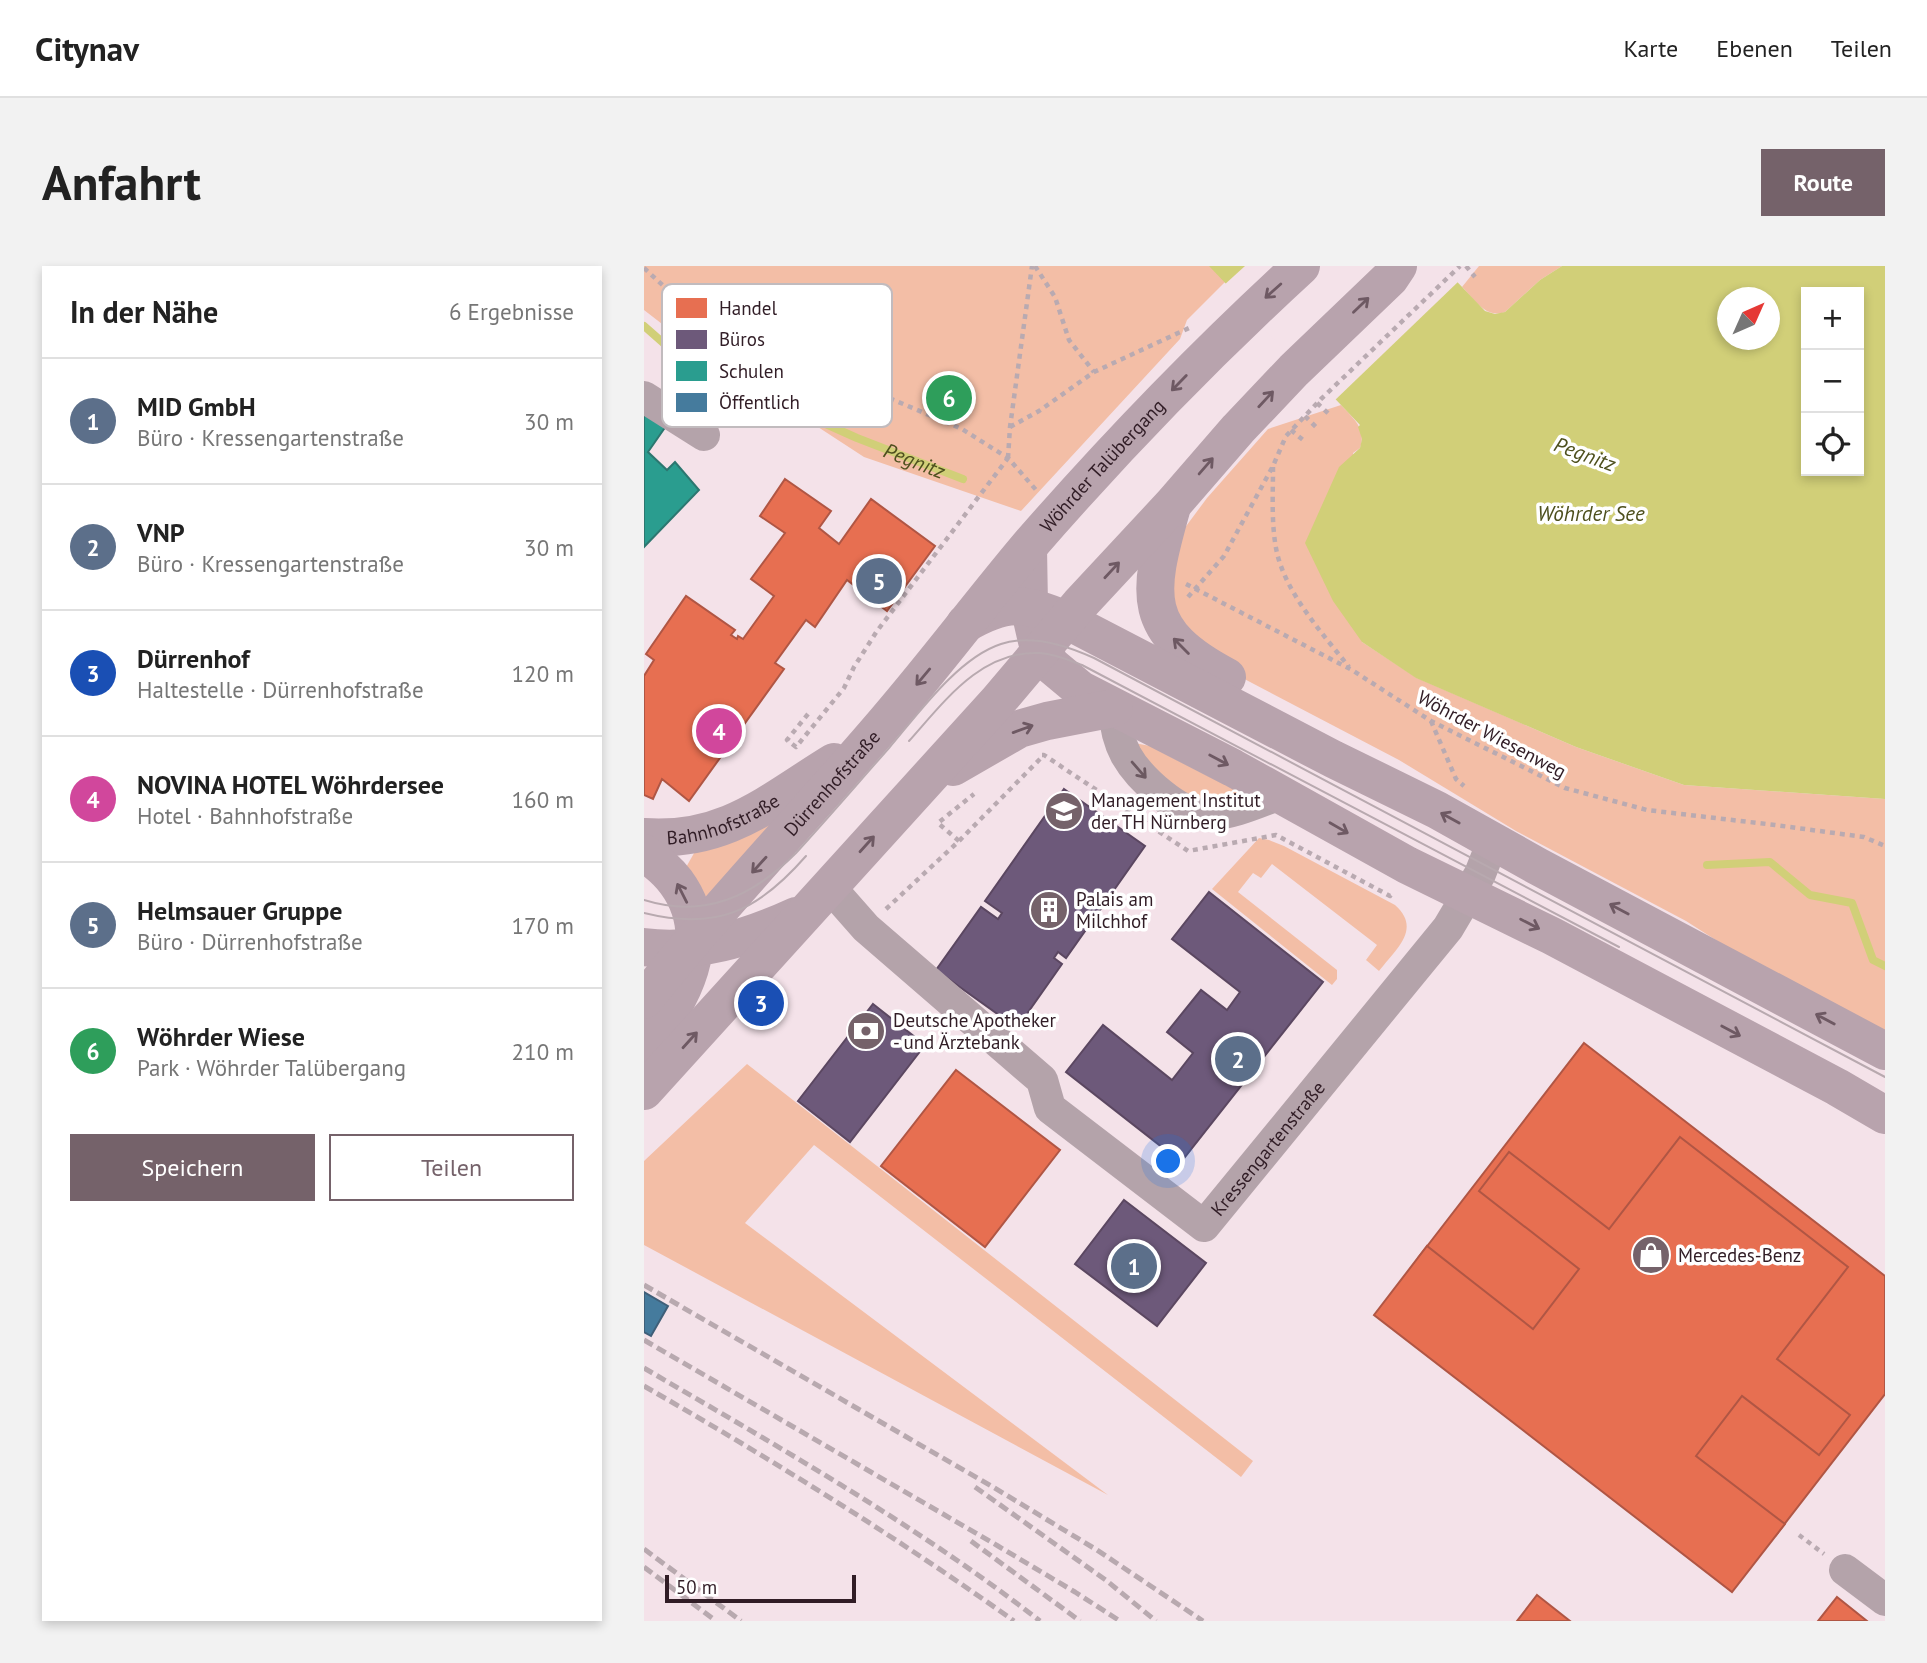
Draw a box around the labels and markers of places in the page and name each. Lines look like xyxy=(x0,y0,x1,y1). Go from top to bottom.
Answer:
pin: 6 xyxy=(926,372,972,424)
pin: 5 xyxy=(856,555,902,607)
pin: 4 xyxy=(696,705,742,757)
place label: Management Institut der TH Nürnberg xyxy=(1091,788,1261,834)
school or university icon: Management Institut der TH Nürnberg xyxy=(1043,790,1085,832)
place label: Palais am Milchhof xyxy=(1076,887,1153,933)
building icon: Palais am Milchhof xyxy=(1028,889,1070,931)
pin: 3 xyxy=(738,977,784,1029)
place label: Deutsche Apotheker - und Ärztebank xyxy=(893,1008,1056,1054)
bank icon: Deutsche Apotheker - und Ärztebank xyxy=(845,1010,887,1052)
pin: 2 xyxy=(1215,1033,1261,1085)
shop icon: Mercedes-Benz xyxy=(1630,1234,1672,1276)
pin: 1 xyxy=(1111,1240,1157,1292)
place label: Mercedes-Benz xyxy=(1678,1243,1801,1267)

